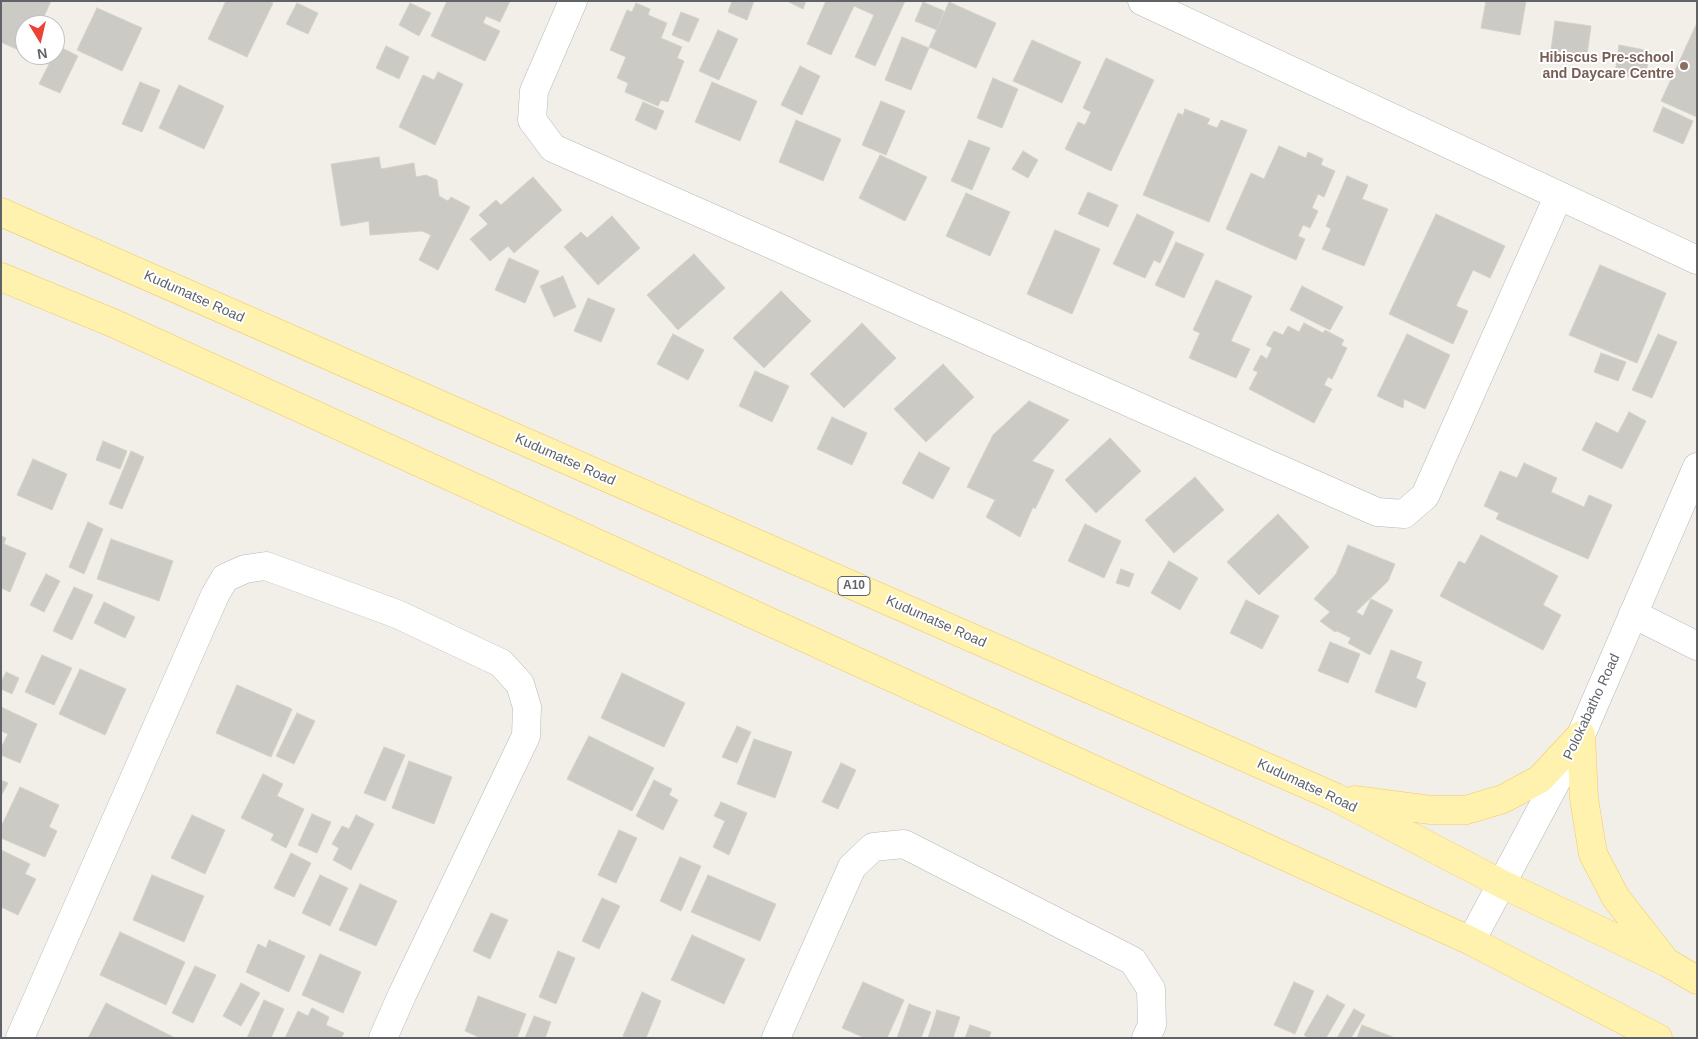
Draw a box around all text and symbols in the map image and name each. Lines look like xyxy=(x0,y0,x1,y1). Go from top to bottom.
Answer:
north arrow xyxy=(15,15,65,65)
text: N xyxy=(36,45,48,63)
place label: Hibiscus Pre-school and Daycare Centre xyxy=(1539,50,1674,82)
marker: Hibiscus Pre-school and Daycare Centre xyxy=(1678,60,1690,72)
street label: Kudumatse Road xyxy=(141,267,247,327)
street label: Kudumatse Road xyxy=(512,430,618,490)
road number: A10 xyxy=(838,576,870,596)
street label: Kudumatse Road xyxy=(883,592,989,652)
street label: Polokabatho Road xyxy=(1560,651,1624,763)
street label: Kudumatse Road xyxy=(1254,756,1360,816)

